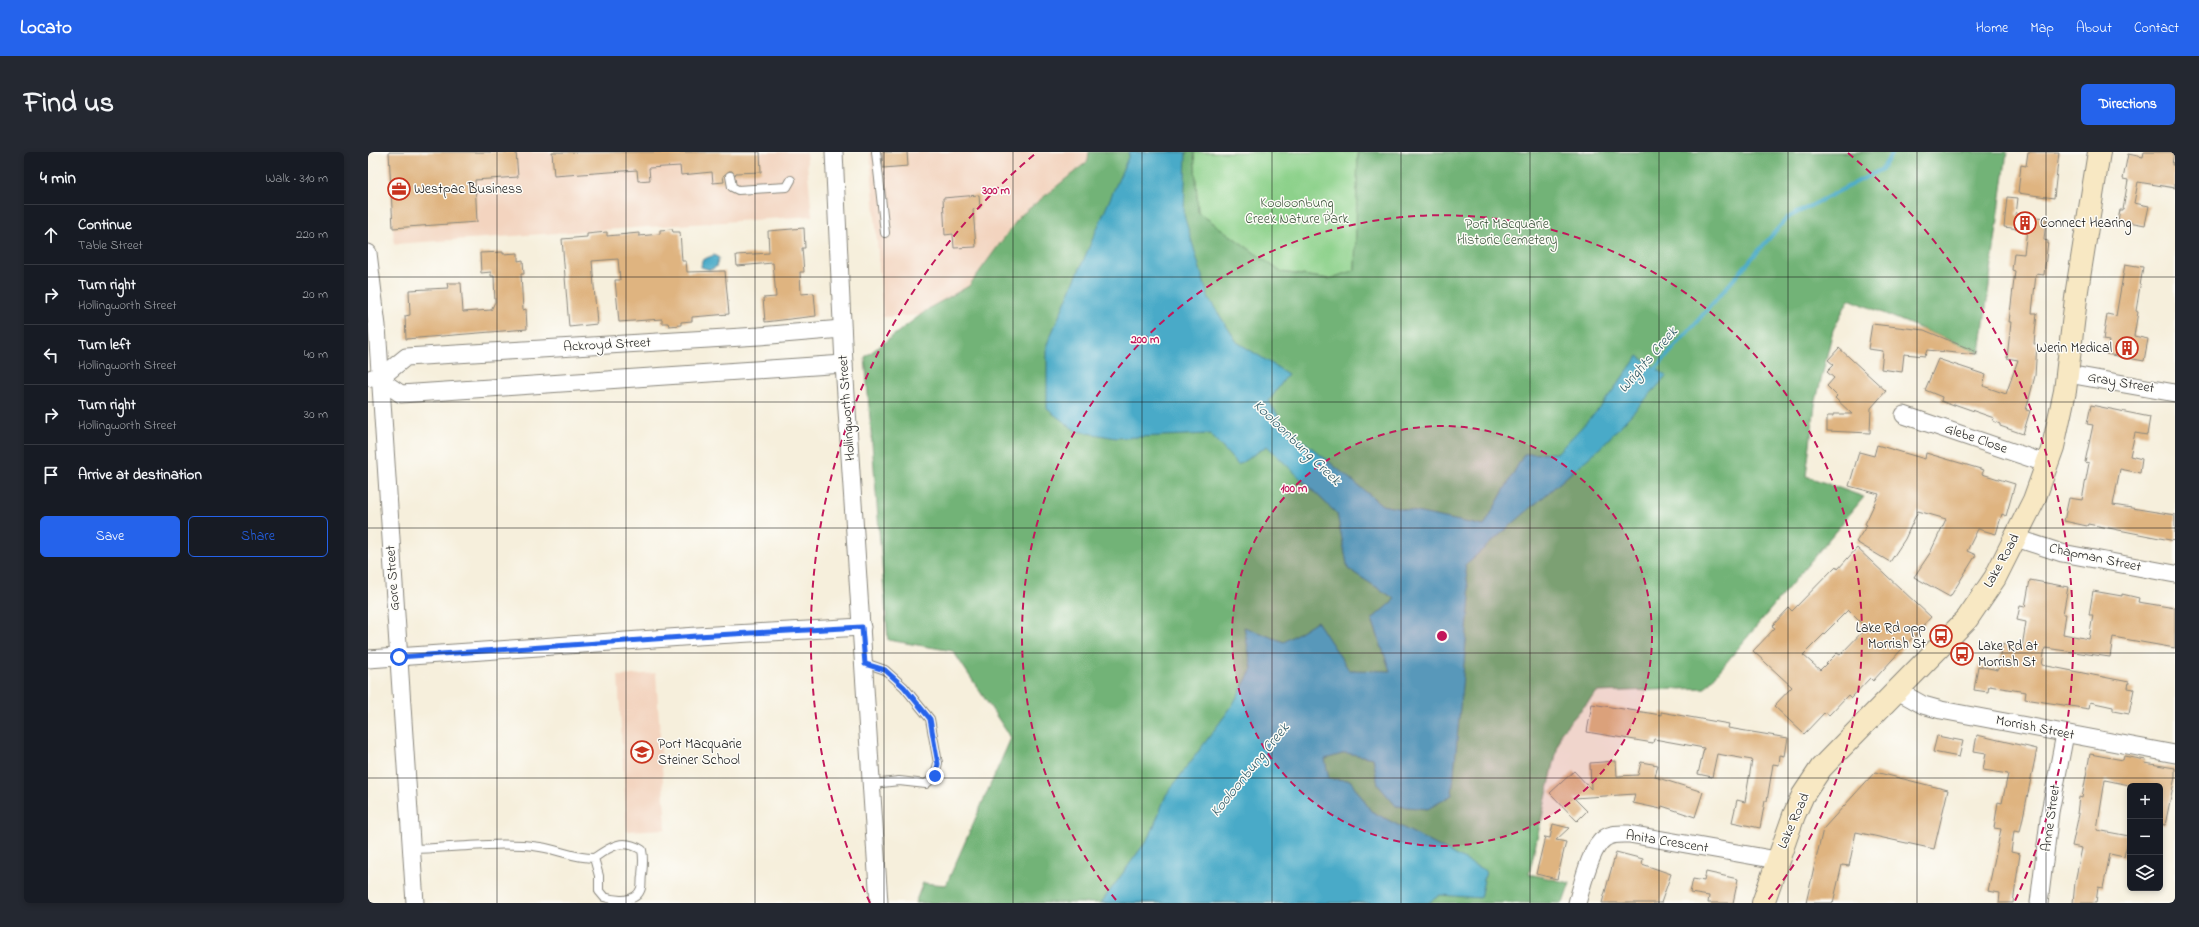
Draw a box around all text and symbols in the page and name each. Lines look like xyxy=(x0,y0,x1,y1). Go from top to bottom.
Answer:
text: Locato xyxy=(20,15,72,42)
text: Home xyxy=(1976,18,2008,39)
text: Map xyxy=(2030,18,2054,39)
text: About xyxy=(2076,18,2112,39)
text: Contact xyxy=(2134,18,2179,39)
text: Find us xyxy=(24,84,114,125)
button: Directions xyxy=(2081,84,2175,125)
text: 4 min xyxy=(40,166,76,191)
text: Walk · 310 m xyxy=(265,169,328,188)
office icon: Westpac Business xyxy=(386,176,412,202)
place label: Westpac Business xyxy=(414,179,522,200)
text: 300 m xyxy=(981,182,1011,200)
park label: Kooloonbung Creek Nature Park xyxy=(1245,193,1350,230)
building icon: Connect Hearing xyxy=(2012,210,2038,236)
place label: Connect Hearing xyxy=(2040,213,2132,235)
text: Continue xyxy=(78,214,132,236)
park label: Port Macquarie Historic Cemetery xyxy=(1457,214,1557,252)
icon: ahead xyxy=(40,224,62,246)
text: 220 m xyxy=(296,225,328,244)
text: Table Street xyxy=(78,236,143,255)
text: Turn right xyxy=(78,274,136,296)
icon: right xyxy=(40,284,62,306)
text: 20 m xyxy=(303,285,328,304)
text: Hollingworth Street xyxy=(78,296,177,315)
water label: Wrights Creek xyxy=(1613,321,1685,399)
text: 200 m xyxy=(1130,331,1160,349)
street label: Ackroyd Street xyxy=(563,332,652,359)
text: Turn left xyxy=(78,334,131,356)
building icon: Werin Medical xyxy=(2114,335,2140,361)
place label: Werin Medical xyxy=(2036,338,2112,359)
icon: left xyxy=(40,344,62,366)
text: 40 m xyxy=(304,345,328,364)
street label: Hollingworth Street xyxy=(833,354,862,462)
text: Hollingworth Street xyxy=(78,356,177,375)
street label: Gray Street xyxy=(2086,367,2156,400)
text: Turn right xyxy=(78,394,136,416)
water label: Kooloonbung Creek xyxy=(1247,395,1347,493)
icon: right xyxy=(40,404,62,426)
text: 30 m xyxy=(304,405,328,424)
text: Hollingworth Street xyxy=(78,416,177,435)
street label: Glebe Close xyxy=(1942,418,2011,460)
icon: arrive xyxy=(40,464,62,486)
text: Arrive at destination xyxy=(78,464,202,486)
text: 100 m xyxy=(1281,480,1308,498)
button: Save xyxy=(40,516,180,557)
button: Share xyxy=(188,516,328,557)
street label: Lake Road xyxy=(1978,530,2026,592)
street label: Chapman Street xyxy=(2047,538,2143,578)
street label: Gore Street xyxy=(380,544,406,611)
place label: Lake Rd opp Morrish St xyxy=(1856,618,1926,655)
bus stop icon: Lake Rd opp Morrish St xyxy=(1928,623,1954,649)
centre of rings xyxy=(1435,629,1449,643)
place label: Lake Rd at Morrish St xyxy=(1978,636,2038,673)
bus stop icon: Lake Rd at Morrish St xyxy=(1949,641,1975,667)
route start xyxy=(390,648,408,666)
street label: Morrish Street xyxy=(1994,710,2076,746)
water label: Kooloonbung Creek xyxy=(1205,717,1296,822)
place label: Port Macquarie Steiner School xyxy=(658,734,743,771)
school or university icon: Port Macquarie Steiner School xyxy=(629,739,655,765)
route end xyxy=(926,767,944,785)
street label: Anne Street xyxy=(2036,783,2066,853)
map controls xyxy=(2127,783,2163,891)
button: + xyxy=(2127,783,2163,819)
street label: Lake Road xyxy=(1772,790,1816,852)
button: − xyxy=(2127,819,2163,855)
street label: Anita Crescent xyxy=(1624,825,1710,859)
button: layers xyxy=(2127,855,2163,891)

